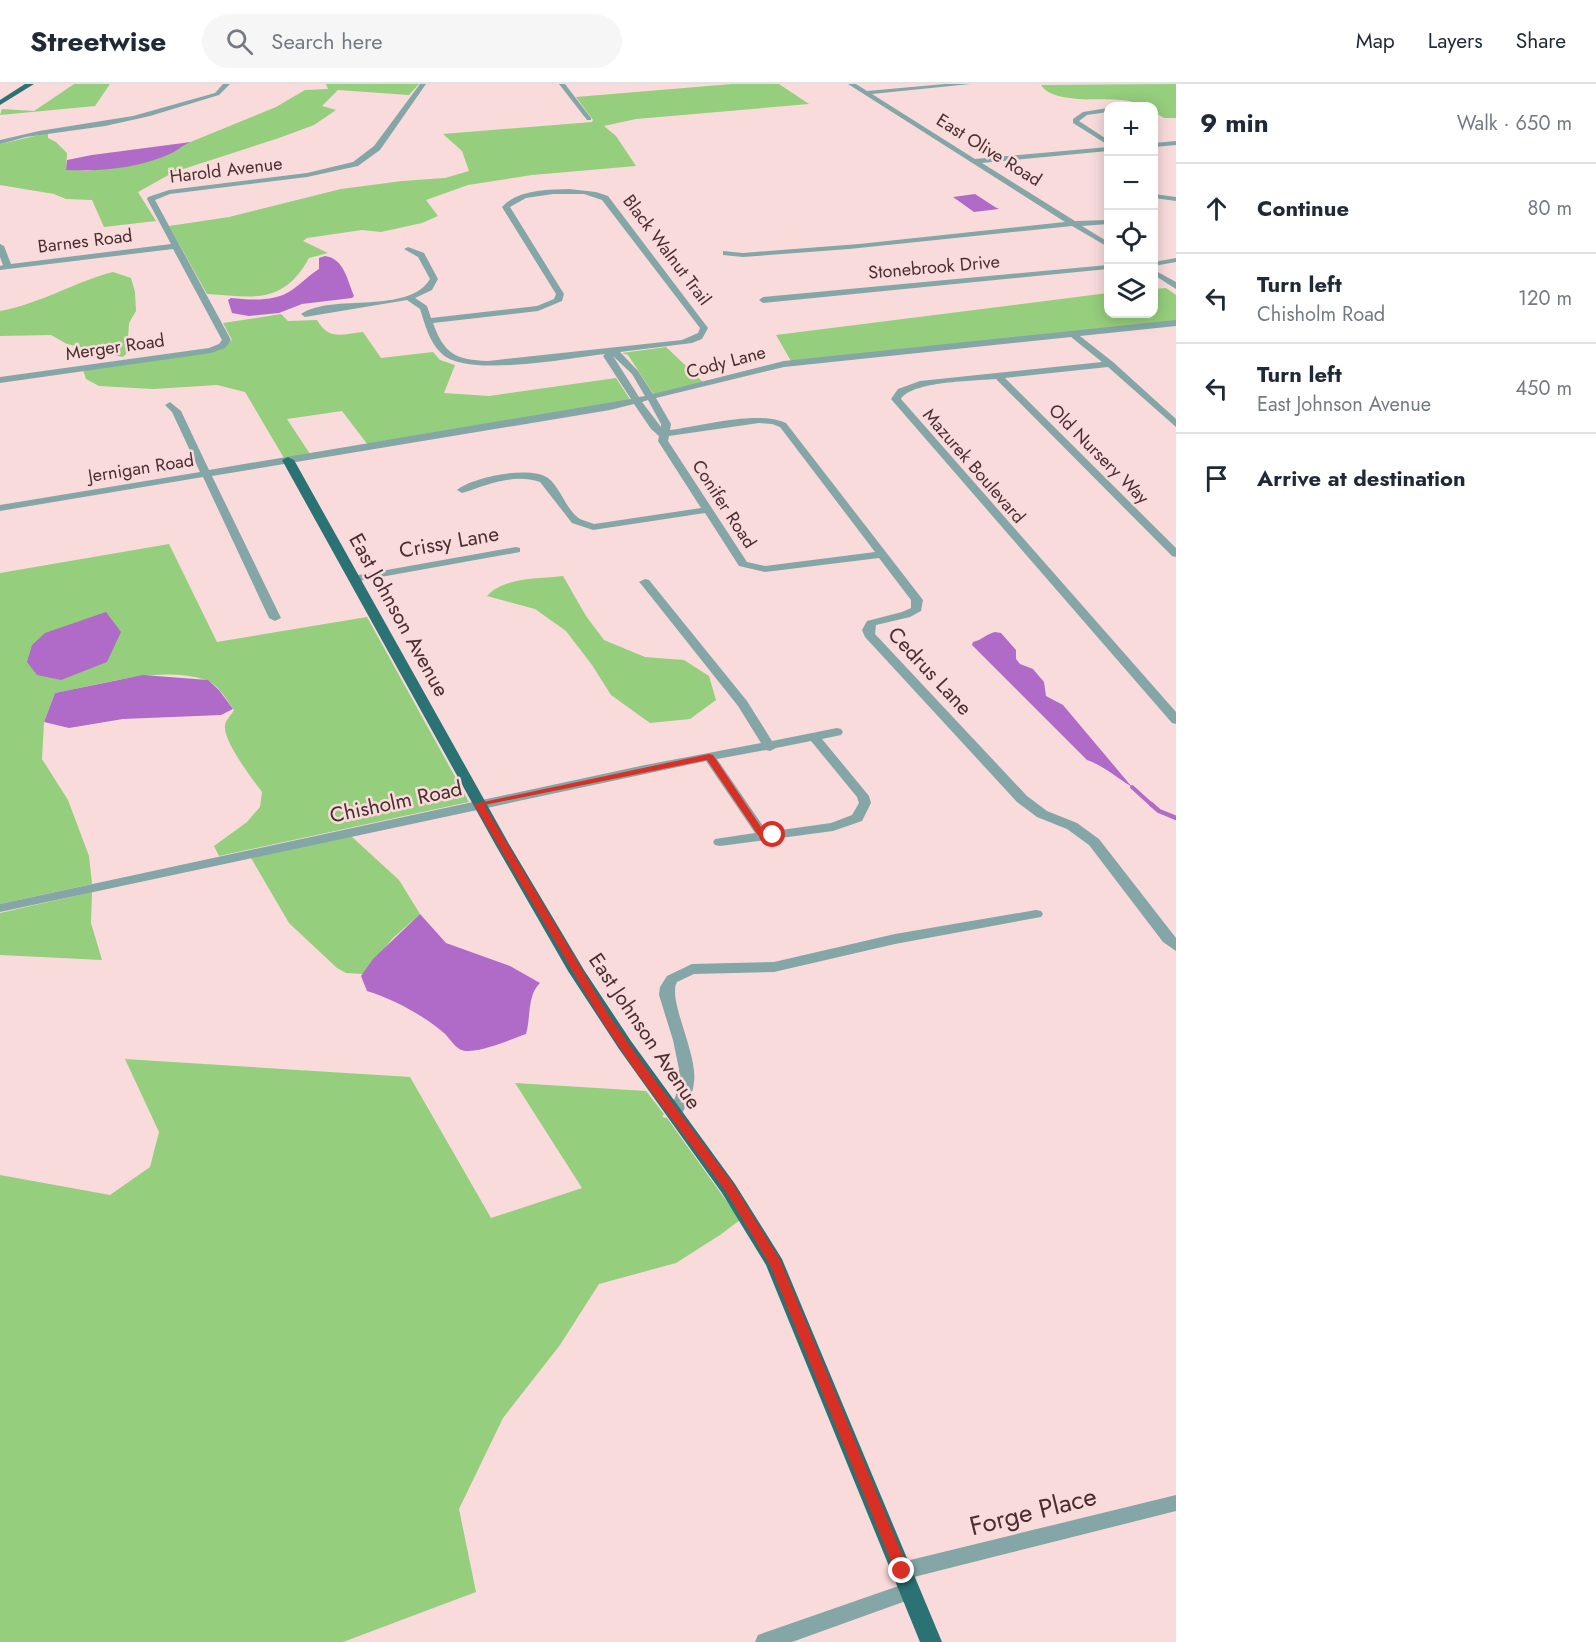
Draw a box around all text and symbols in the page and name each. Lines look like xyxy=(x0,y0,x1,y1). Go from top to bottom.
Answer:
search box xyxy=(202,14,622,68)
text: Streetwise xyxy=(30,21,166,62)
icon: search xyxy=(223,25,256,58)
text: Search here xyxy=(271,25,383,57)
text: Map xyxy=(1356,26,1395,56)
text: Layers xyxy=(1428,26,1483,56)
text: Share xyxy=(1516,26,1566,56)
map controls xyxy=(1104,102,1158,318)
button: + xyxy=(1104,102,1158,156)
text: 9 min xyxy=(1200,104,1269,142)
street label: East Olive Road xyxy=(931,107,1047,193)
text: Walk · 650 m xyxy=(1457,109,1572,138)
street label: Harold Avenue xyxy=(168,150,284,190)
button: − xyxy=(1104,156,1158,210)
street label: Black Walnut Trail xyxy=(617,189,717,311)
icon: ahead xyxy=(1200,192,1233,225)
text: Continue xyxy=(1257,192,1349,224)
text: 80 m xyxy=(1527,194,1572,223)
button: locate xyxy=(1104,210,1158,264)
street label: Barnes Road xyxy=(36,222,134,260)
street label: Stonebrook Drive xyxy=(867,248,1001,286)
button: layers xyxy=(1104,264,1158,318)
text: Turn left xyxy=(1257,268,1342,300)
icon: left xyxy=(1200,282,1233,315)
text: 120 m xyxy=(1518,284,1572,313)
text: Chisholm Road xyxy=(1257,300,1385,329)
street label: Merger Road xyxy=(64,327,166,367)
street label: Cody Lane xyxy=(683,339,769,385)
text: Turn left xyxy=(1257,358,1342,390)
icon: left xyxy=(1200,372,1233,405)
text: 450 m xyxy=(1515,374,1572,403)
text: East Johnson Avenue xyxy=(1257,390,1431,419)
street label: Old Nursery Way xyxy=(1043,398,1155,510)
street label: Mazurek Boulevard xyxy=(917,403,1031,529)
street label: Jernigan Road xyxy=(84,447,196,489)
street label: Conifer Road xyxy=(686,455,762,553)
icon: arrive xyxy=(1200,462,1233,495)
text: Arrive at destination xyxy=(1257,462,1466,494)
street label: Crissy Lane xyxy=(397,518,501,566)
street label: East Johnson Avenue xyxy=(342,528,456,702)
street label: Cedrus Lane xyxy=(881,620,979,722)
street label: Chisholm Road xyxy=(327,773,465,831)
route start xyxy=(759,821,785,847)
street label: East Johnson Avenue xyxy=(581,947,709,1115)
street label: Forge Place xyxy=(966,1477,1100,1545)
route end xyxy=(888,1557,914,1583)

